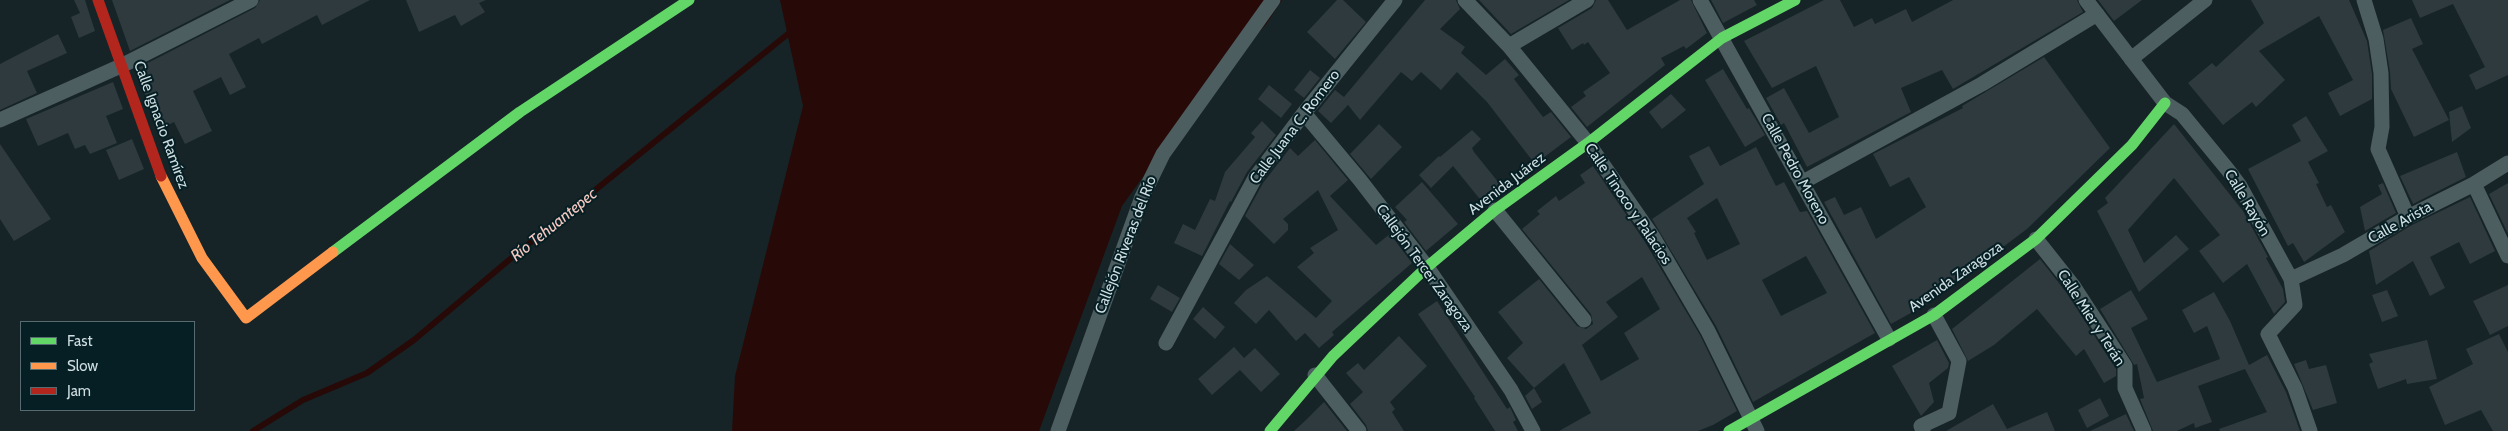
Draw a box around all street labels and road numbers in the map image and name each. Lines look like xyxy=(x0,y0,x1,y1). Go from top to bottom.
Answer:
street label: Calle Ignacio Ramírez xyxy=(130,59,192,191)
street label: Calle Juana C. Romero xyxy=(1246,66,1344,188)
street label: Calle Pedro Moreno xyxy=(1757,110,1833,228)
street label: Calle Tinoco y Palacios xyxy=(1581,140,1675,268)
street label: Avenida Juárez xyxy=(1465,149,1549,219)
street label: Calle Rayón xyxy=(2220,166,2274,240)
street label: Callejón Riveras del Río xyxy=(1091,174,1161,316)
street label: Calle Arista xyxy=(2365,198,2435,248)
street label: Callejón Tercer Zaragoza xyxy=(1372,201,1476,335)
street label: Avenida Zaragoza xyxy=(1905,238,2007,316)
street label: Calle Mier y Terán xyxy=(2053,266,2129,370)

